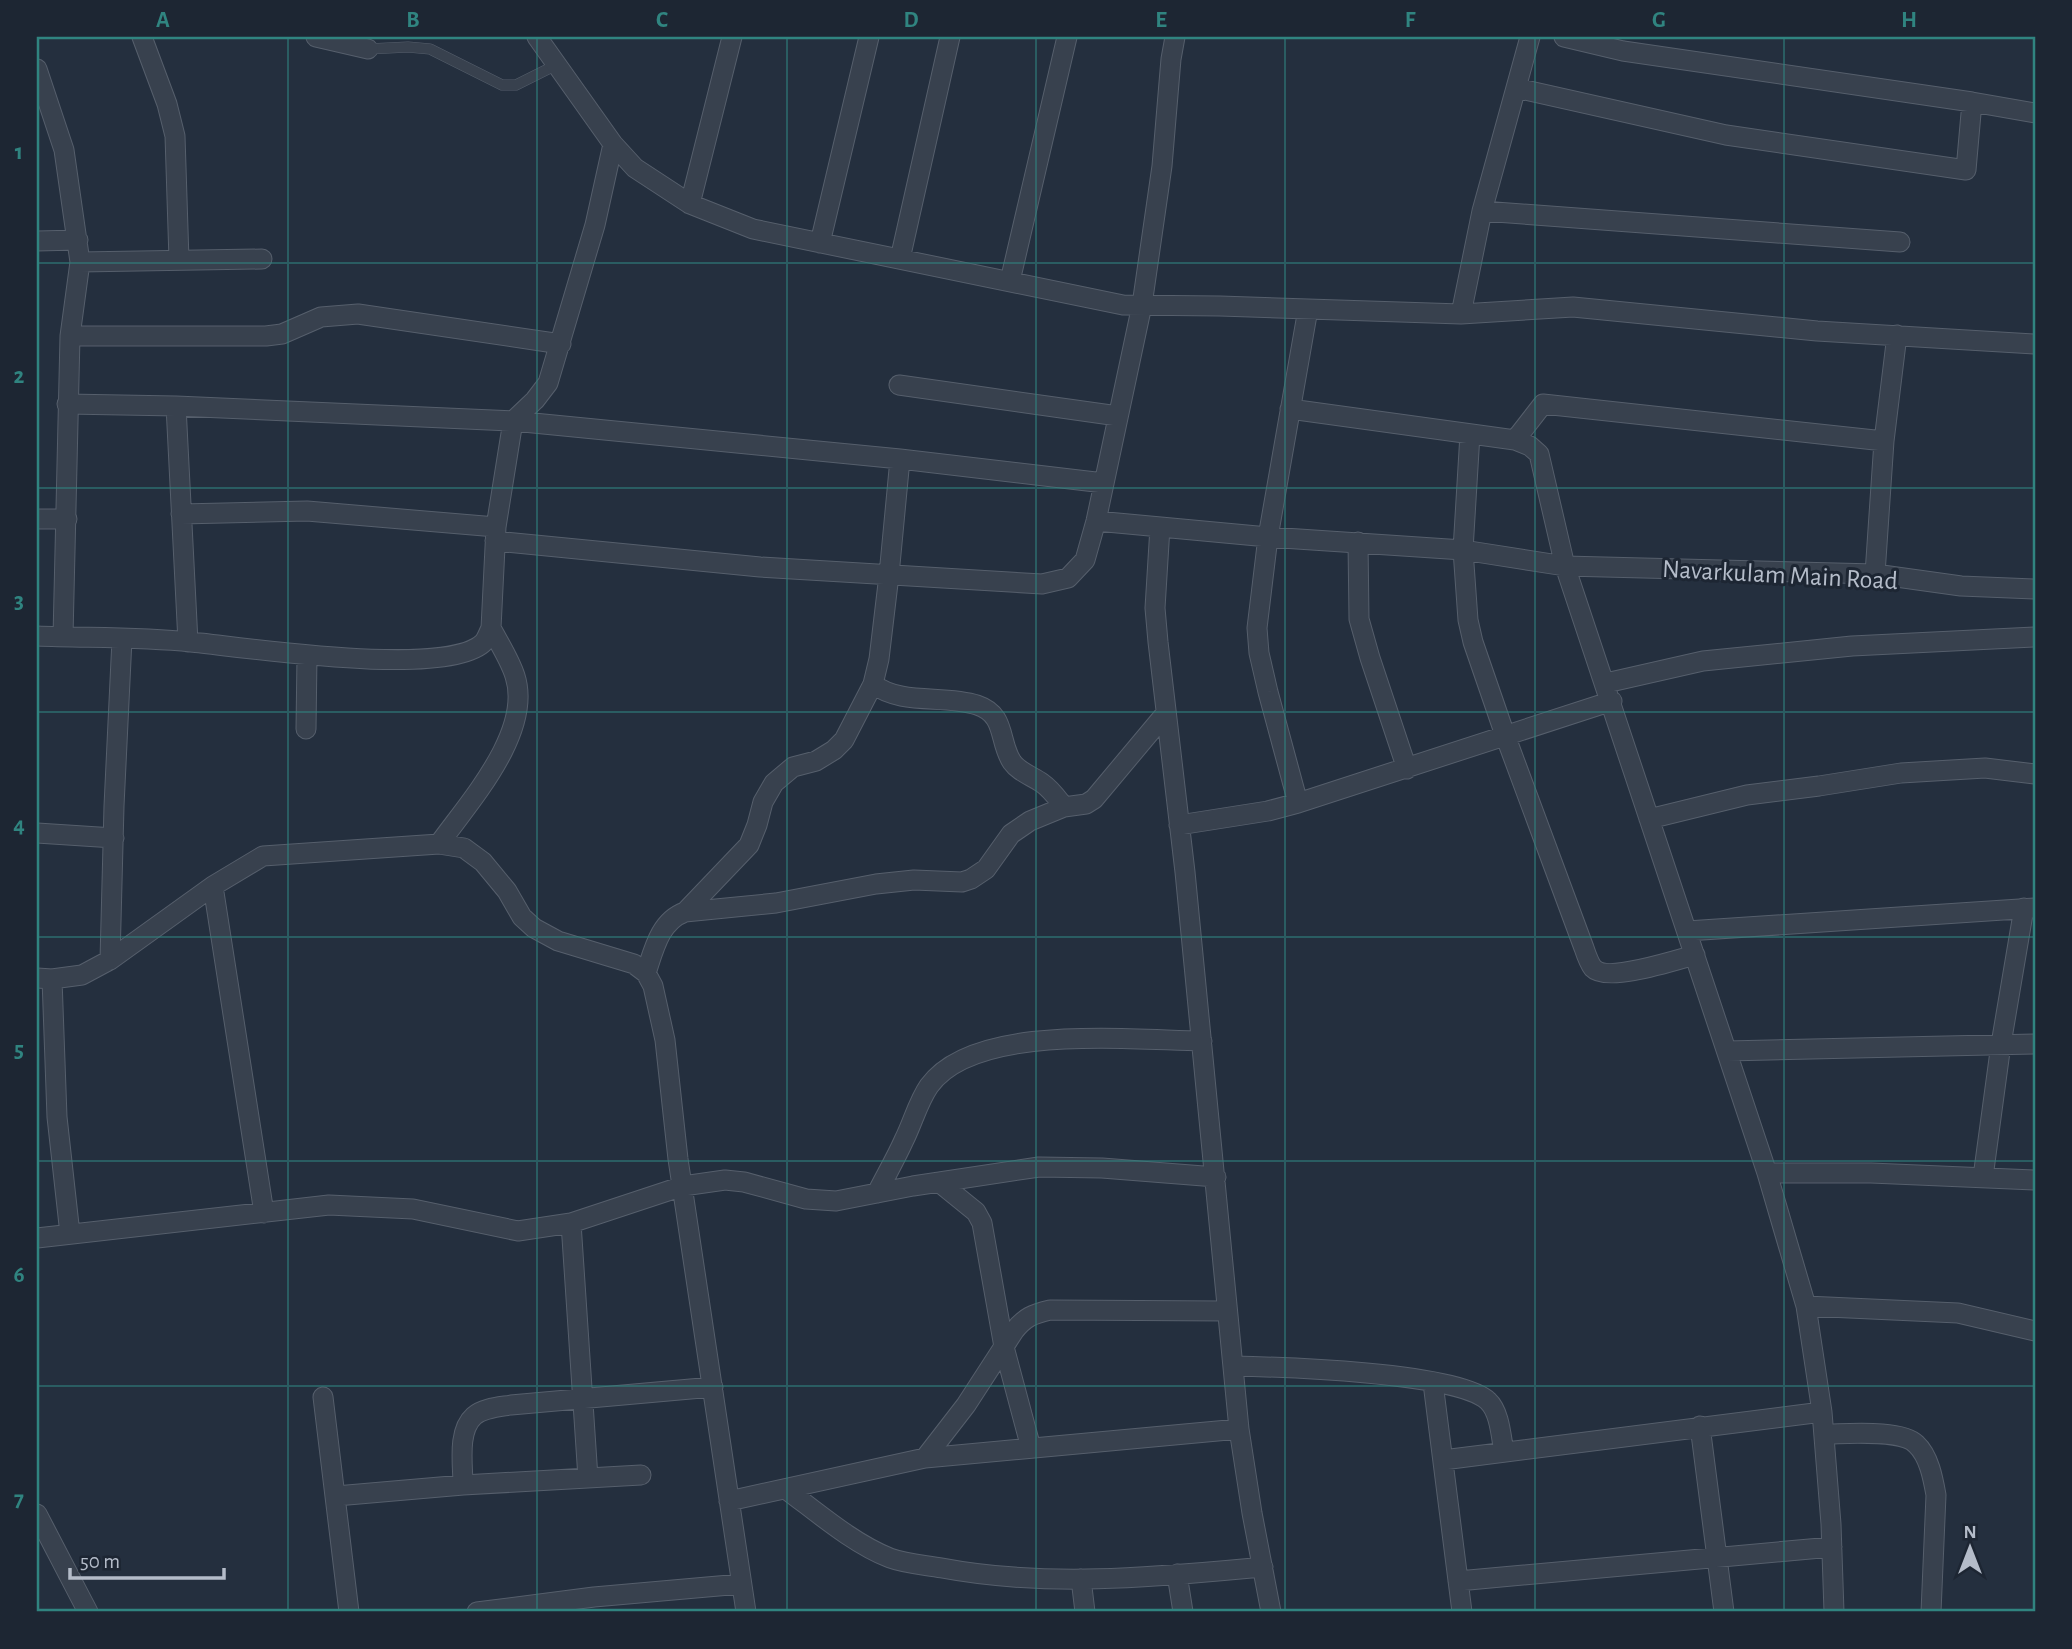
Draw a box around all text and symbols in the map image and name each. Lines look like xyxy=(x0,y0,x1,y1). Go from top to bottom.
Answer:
text: A xyxy=(156,9,170,32)
text: B xyxy=(406,9,420,32)
text: C xyxy=(656,9,668,32)
text: D xyxy=(903,9,919,32)
text: E xyxy=(1155,9,1167,32)
text: F xyxy=(1405,9,1416,32)
text: G xyxy=(1652,9,1666,32)
text: H xyxy=(1901,9,1917,32)
text: 1 xyxy=(15,141,23,164)
text: 2 xyxy=(14,365,25,388)
street label: Navarkulam Main Road xyxy=(1661,556,1898,594)
text: 3 xyxy=(14,590,24,613)
text: 4 xyxy=(13,814,25,837)
text: 5 xyxy=(14,1039,24,1062)
text: 6 xyxy=(13,1264,25,1287)
text: 7 xyxy=(14,1488,24,1511)
north arrow xyxy=(1936,1512,2006,1582)
text: N xyxy=(1963,1523,1977,1542)
scale bar xyxy=(70,1537,224,1581)
text: 50 m xyxy=(80,1551,120,1572)

